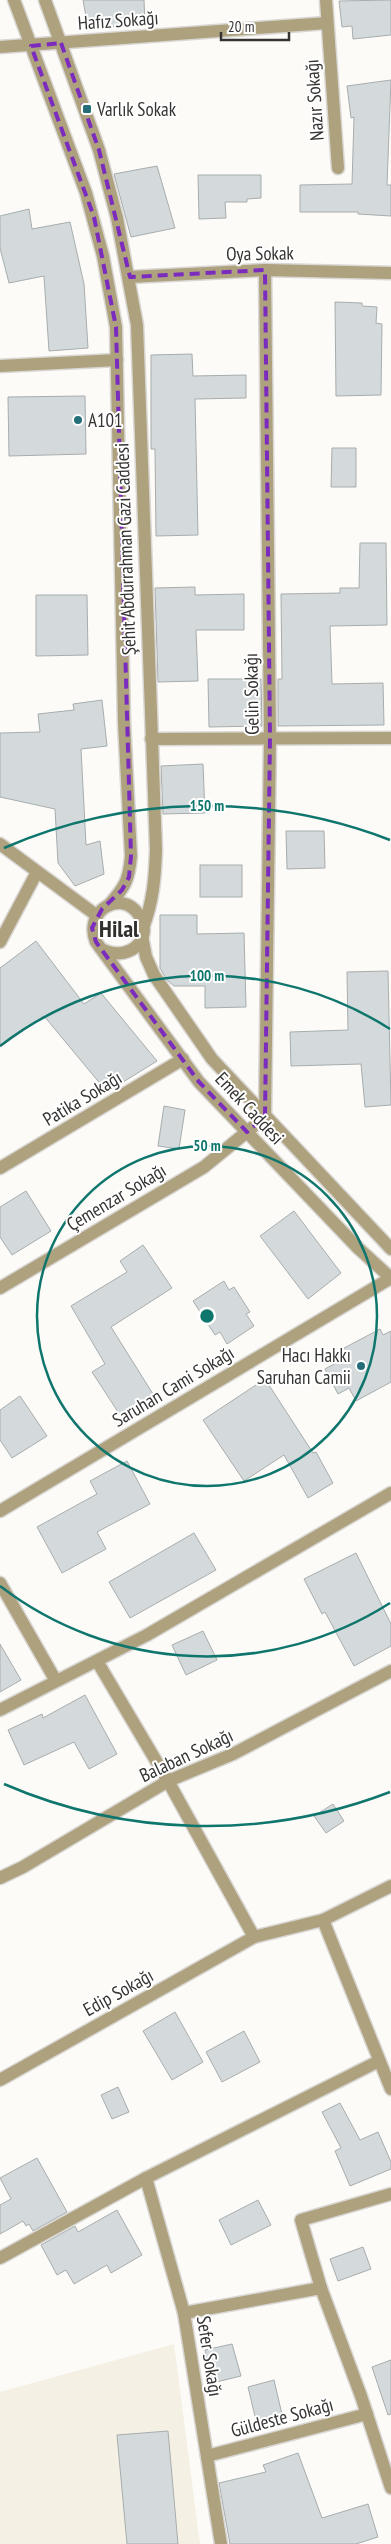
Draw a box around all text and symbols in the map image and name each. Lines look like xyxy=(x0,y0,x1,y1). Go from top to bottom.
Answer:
street label: Hafız Sokağı xyxy=(77,5,159,35)
scale bar xyxy=(221,10,288,42)
text: 20 m xyxy=(228,17,254,36)
street label: Nazır Sokağı xyxy=(299,58,329,142)
place label: Varlık Sokak xyxy=(96,97,177,121)
marker: Varlık Sokak xyxy=(81,103,93,115)
street label: Oya Sokak xyxy=(226,240,295,266)
place label: A101 xyxy=(88,408,123,432)
marker: A101 xyxy=(72,414,84,426)
street label: Şehit Abdurrahman Gazi Caddesi xyxy=(109,442,141,656)
street label: Gelin Sokağı xyxy=(238,653,264,735)
text: 150 m xyxy=(190,796,224,815)
district label: Hilal xyxy=(99,913,139,944)
text: 100 m xyxy=(190,966,224,985)
street label: Patika Sokağı xyxy=(38,1065,126,1131)
street label: Emek Caddesi xyxy=(210,1067,290,1149)
text: 50 m xyxy=(193,1136,221,1155)
street label: Çemenzar Sokağı xyxy=(62,1158,170,1236)
centre of rings xyxy=(198,1307,216,1325)
street label: Saruhan Cami Sokağı xyxy=(108,1340,238,1432)
place label: Hacı Hakkı Saruhan Camii xyxy=(257,1343,351,1389)
marker: Hacı Hakkı Saruhan Camii xyxy=(355,1360,367,1372)
street label: Balaban Sokağı xyxy=(135,1723,237,1787)
street label: Edip Sokağı xyxy=(79,1963,157,2021)
street label: Sefer Sokağı xyxy=(192,2314,228,2398)
street label: Güldeste Sokağı xyxy=(228,2392,336,2442)

